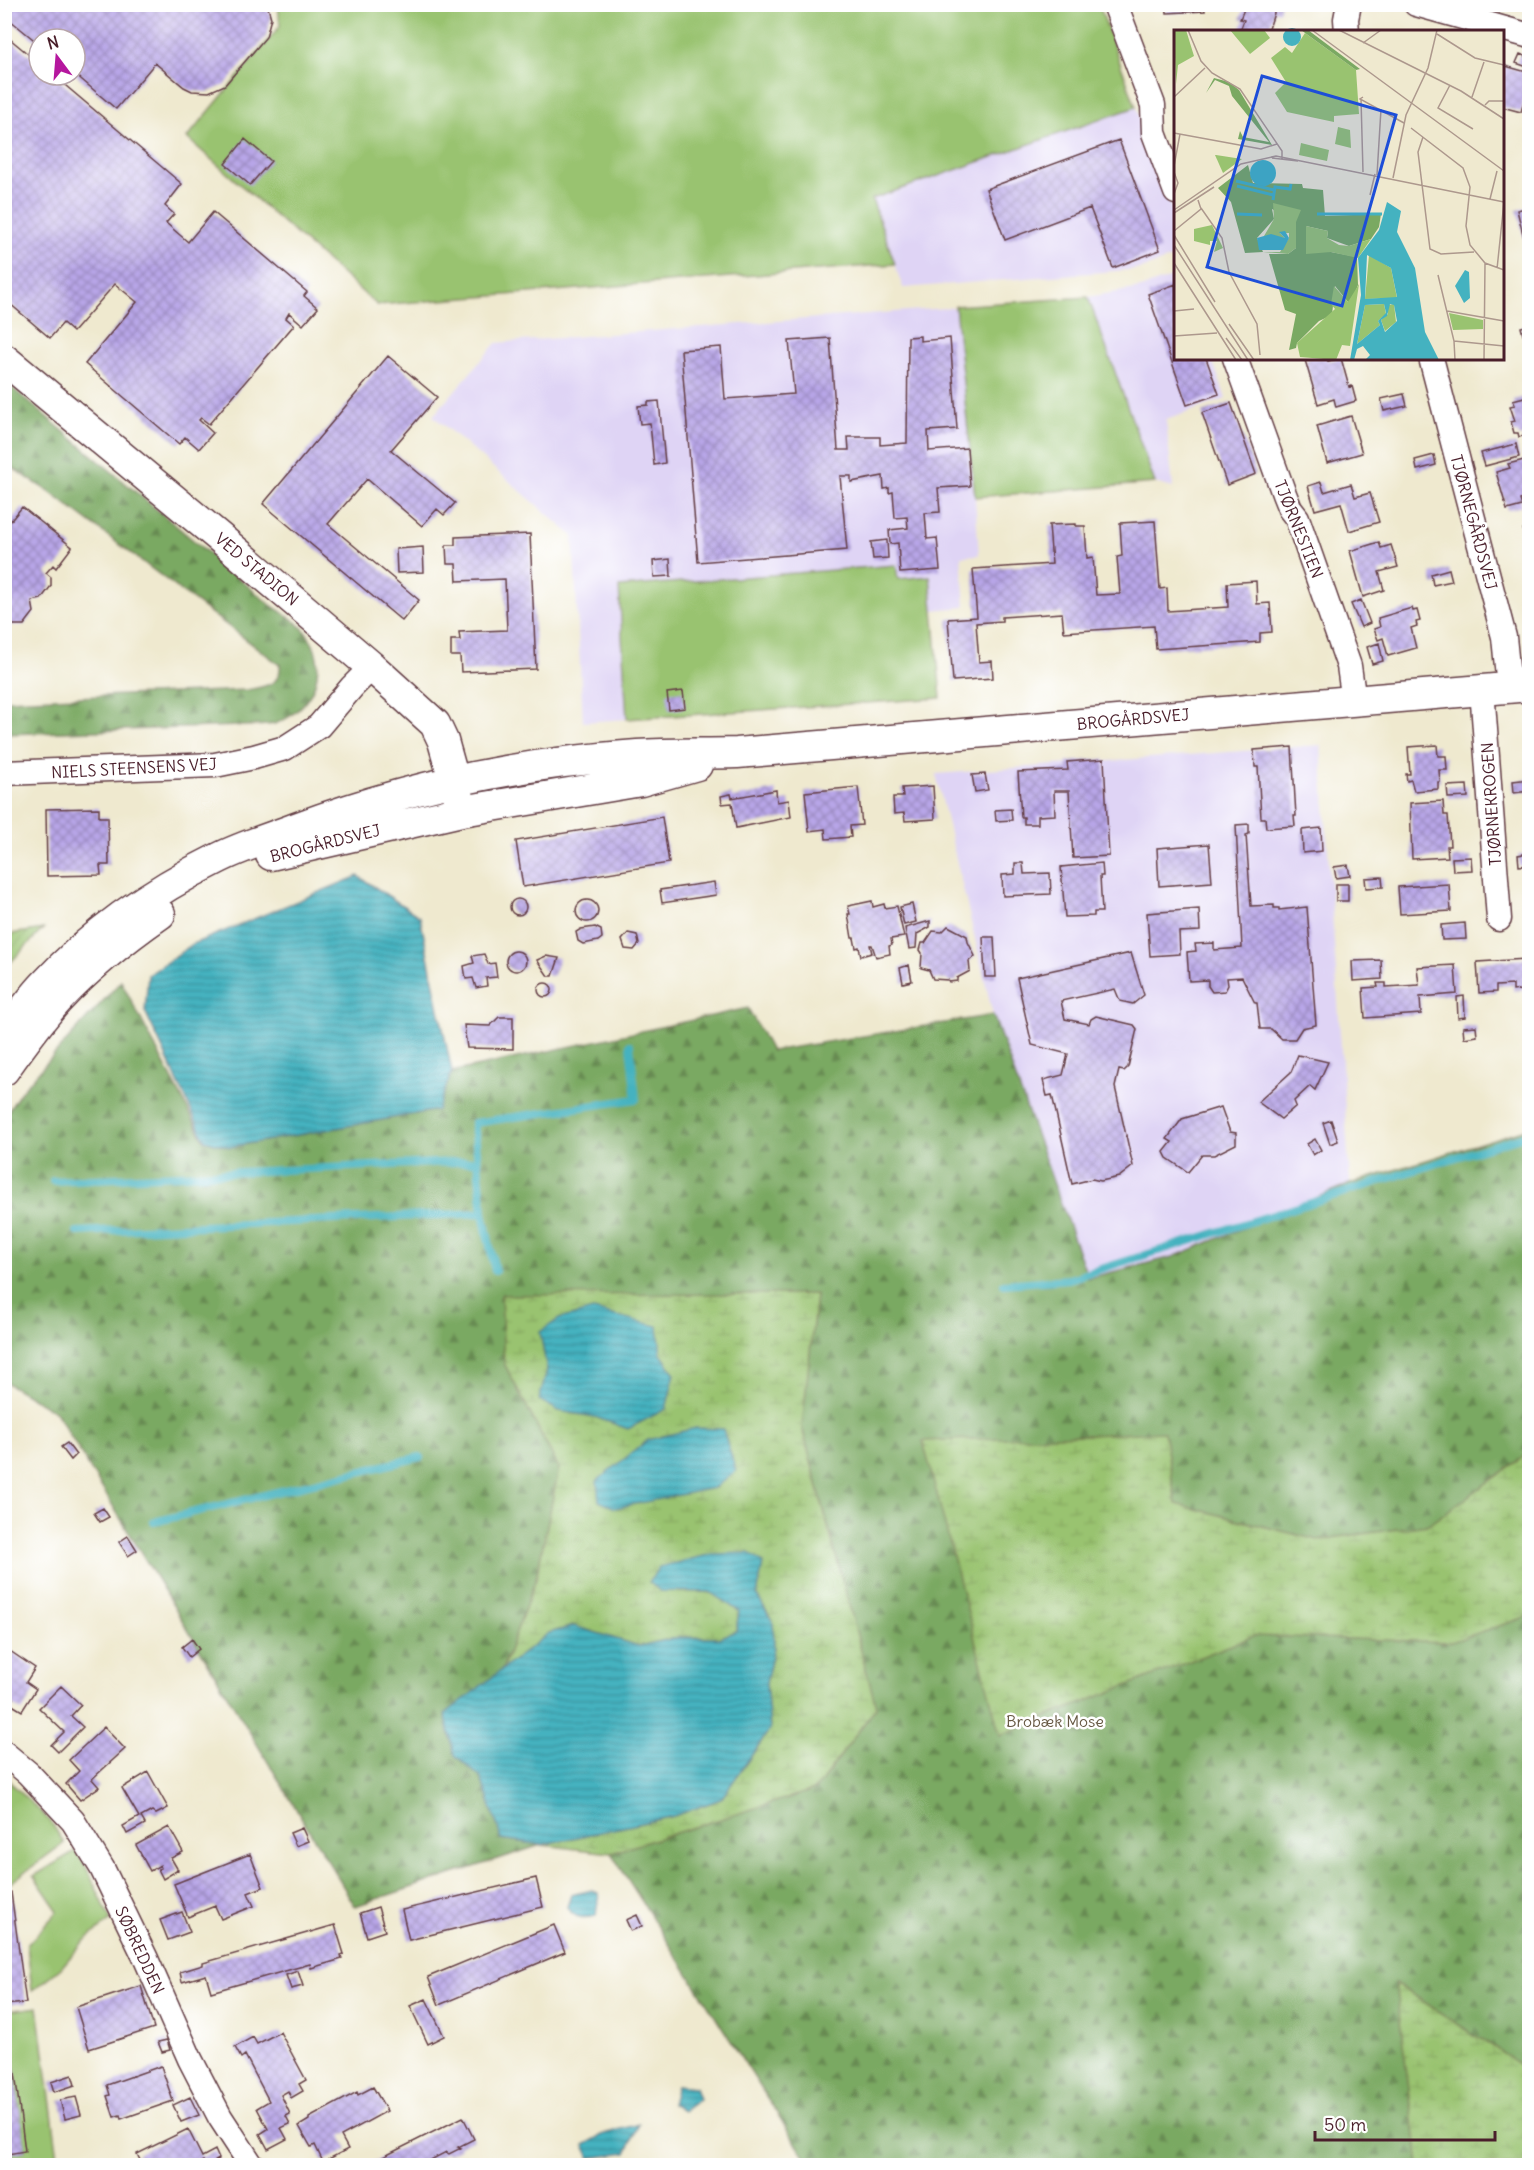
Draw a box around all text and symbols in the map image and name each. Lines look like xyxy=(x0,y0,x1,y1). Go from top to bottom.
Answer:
north arrow xyxy=(27,27,87,87)
inset map xyxy=(1174,30,1504,360)
text: N xyxy=(45,31,61,54)
street label: TJØRNEGÅRDSVEJ xyxy=(1446,452,1502,592)
street label: TJØRNESTIEN xyxy=(1270,477,1328,581)
street label: VED STADION xyxy=(211,528,303,610)
street label: BROGÅRDSVEJ xyxy=(1076,704,1190,734)
street label: TJØRNEKROGEN xyxy=(1477,742,1505,866)
street label: NIELS STEENSENS VEJ xyxy=(51,754,217,782)
street label: BROGÅRDSVEJ xyxy=(268,820,382,866)
park label: Brobæk Mose xyxy=(1006,1711,1104,1731)
street label: SØBREDDEN xyxy=(111,1903,169,1997)
scale bar xyxy=(1315,2104,1495,2142)
text: 50 m xyxy=(1324,2113,1366,2136)

